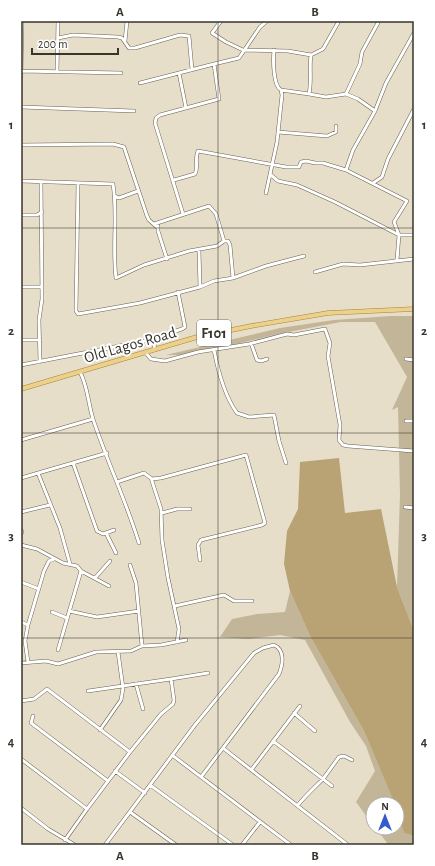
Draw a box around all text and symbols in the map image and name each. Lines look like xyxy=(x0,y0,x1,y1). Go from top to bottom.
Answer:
text: A xyxy=(116,6,124,19)
text: B xyxy=(311,6,319,19)
scale bar xyxy=(32,30,118,56)
text: 200 m xyxy=(38,38,68,50)
text: 1 xyxy=(9,119,13,132)
text: 1 xyxy=(422,119,426,132)
road number: F101 xyxy=(197,320,231,346)
street label: Old Lagos Road xyxy=(82,324,178,366)
text: 2 xyxy=(8,325,14,338)
text: 2 xyxy=(421,325,427,338)
text: 3 xyxy=(8,530,14,543)
text: 3 xyxy=(421,530,427,543)
text: 4 xyxy=(8,736,15,749)
text: 4 xyxy=(421,736,428,749)
north arrow xyxy=(365,796,405,836)
text: N xyxy=(381,801,389,812)
text: A xyxy=(116,850,124,863)
text: B xyxy=(311,850,319,863)

